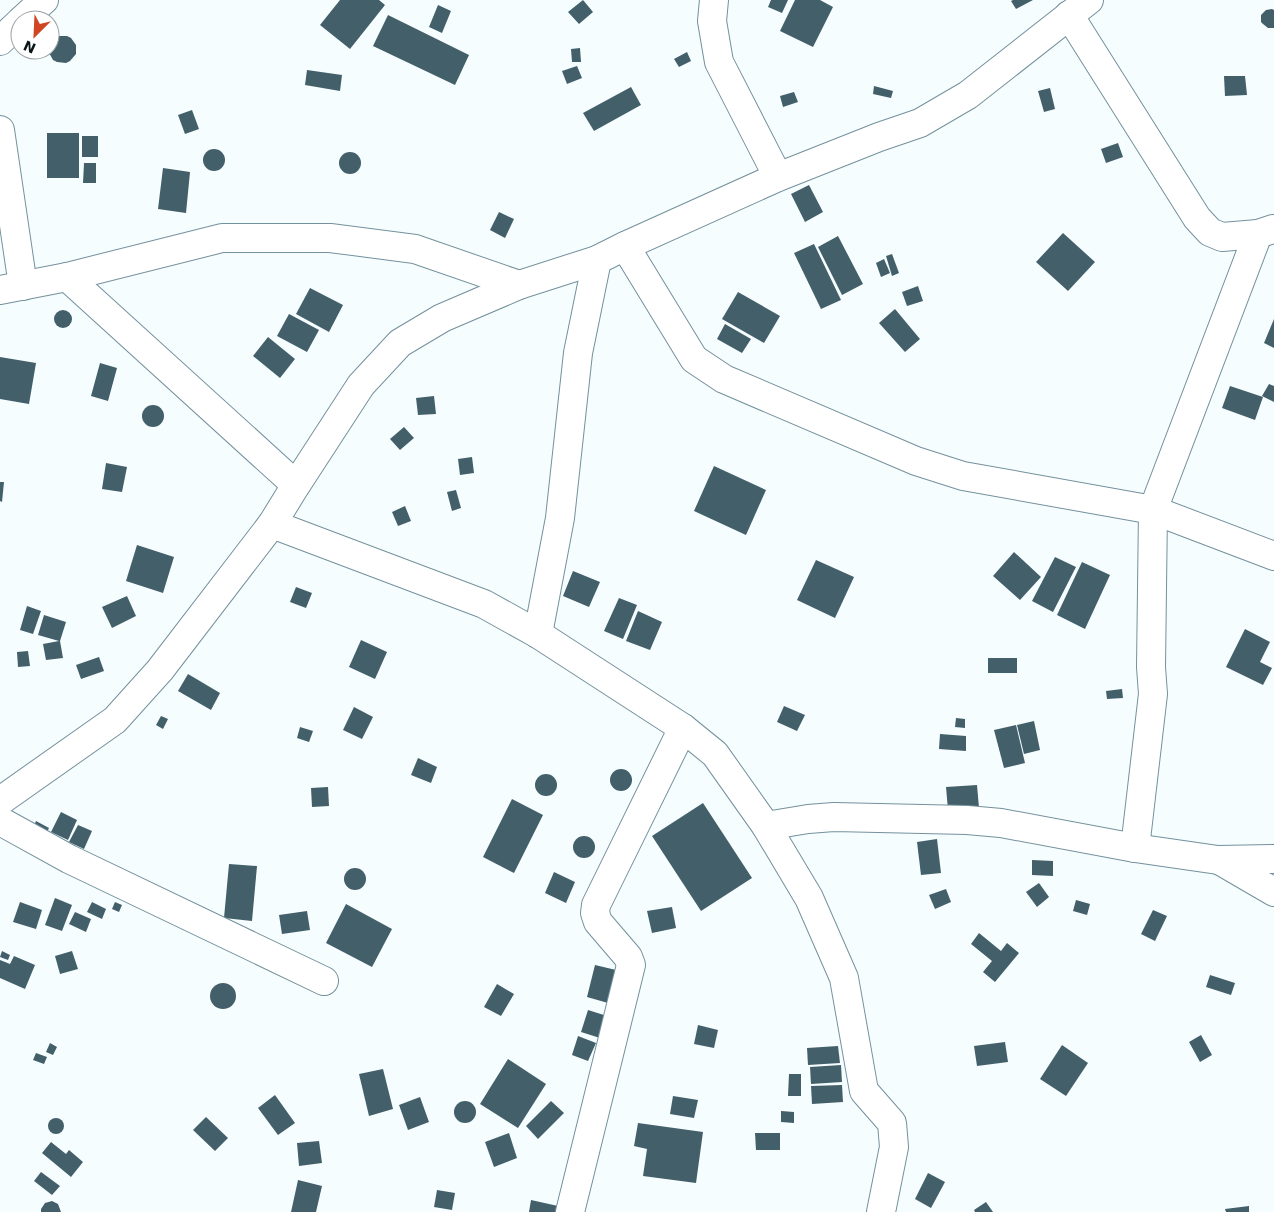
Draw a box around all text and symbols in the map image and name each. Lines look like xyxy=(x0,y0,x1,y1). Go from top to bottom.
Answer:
north arrow xyxy=(10,10,60,60)
text: N xyxy=(21,37,38,57)

